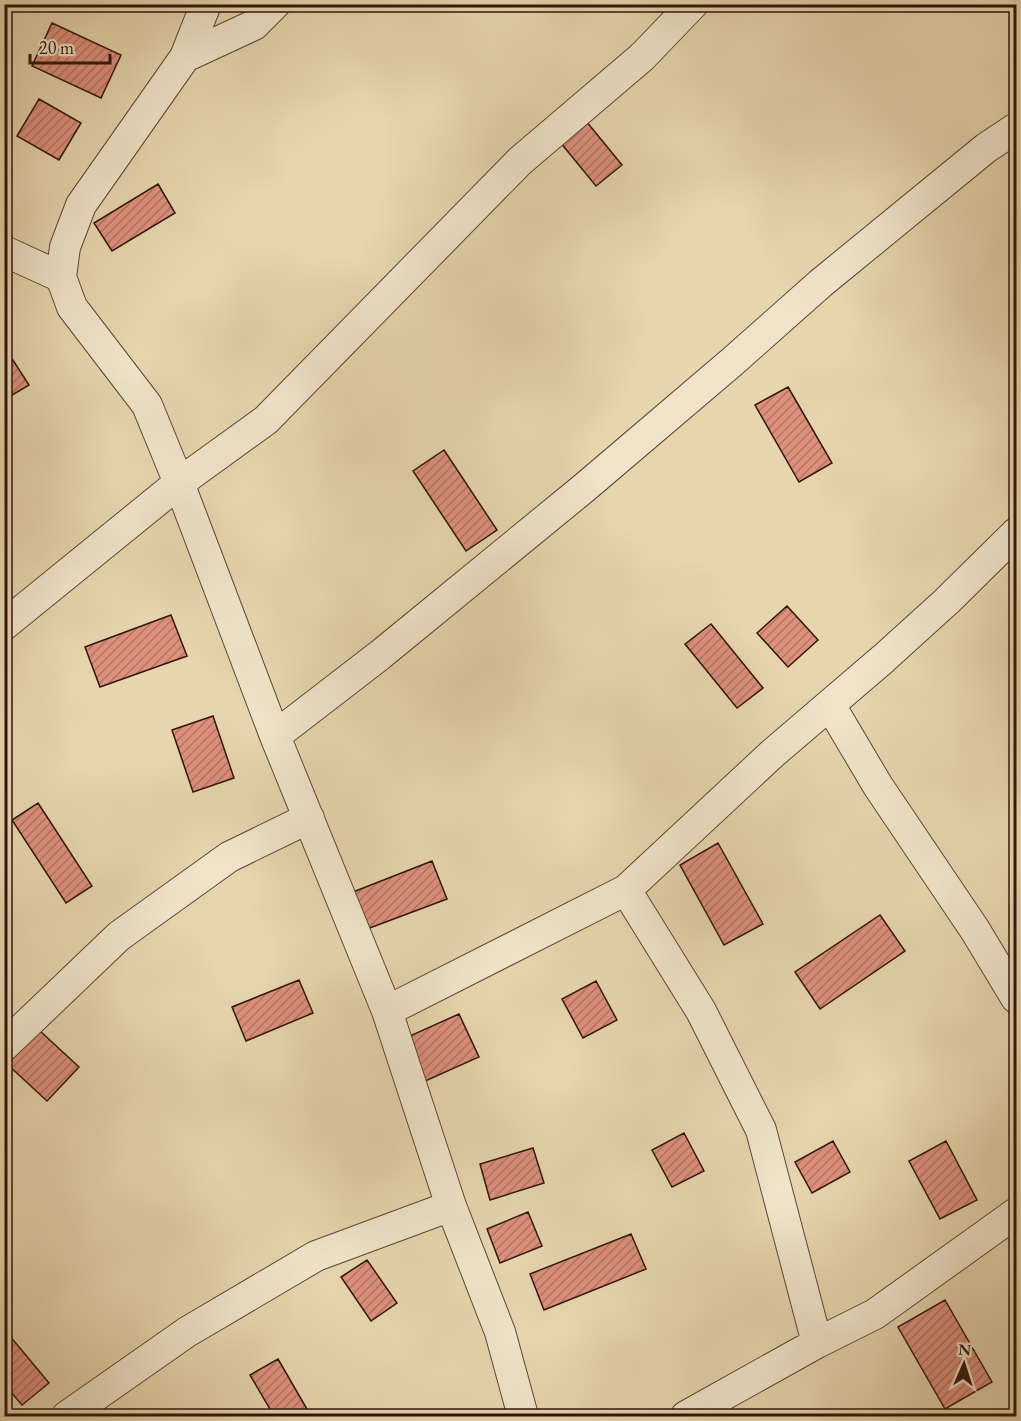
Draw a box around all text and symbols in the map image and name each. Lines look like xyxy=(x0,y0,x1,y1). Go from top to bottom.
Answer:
scale bar xyxy=(30,27,110,65)
text: 20 m xyxy=(39,36,74,59)
north arrow xyxy=(934,1334,994,1394)
text: N xyxy=(958,1339,972,1360)

